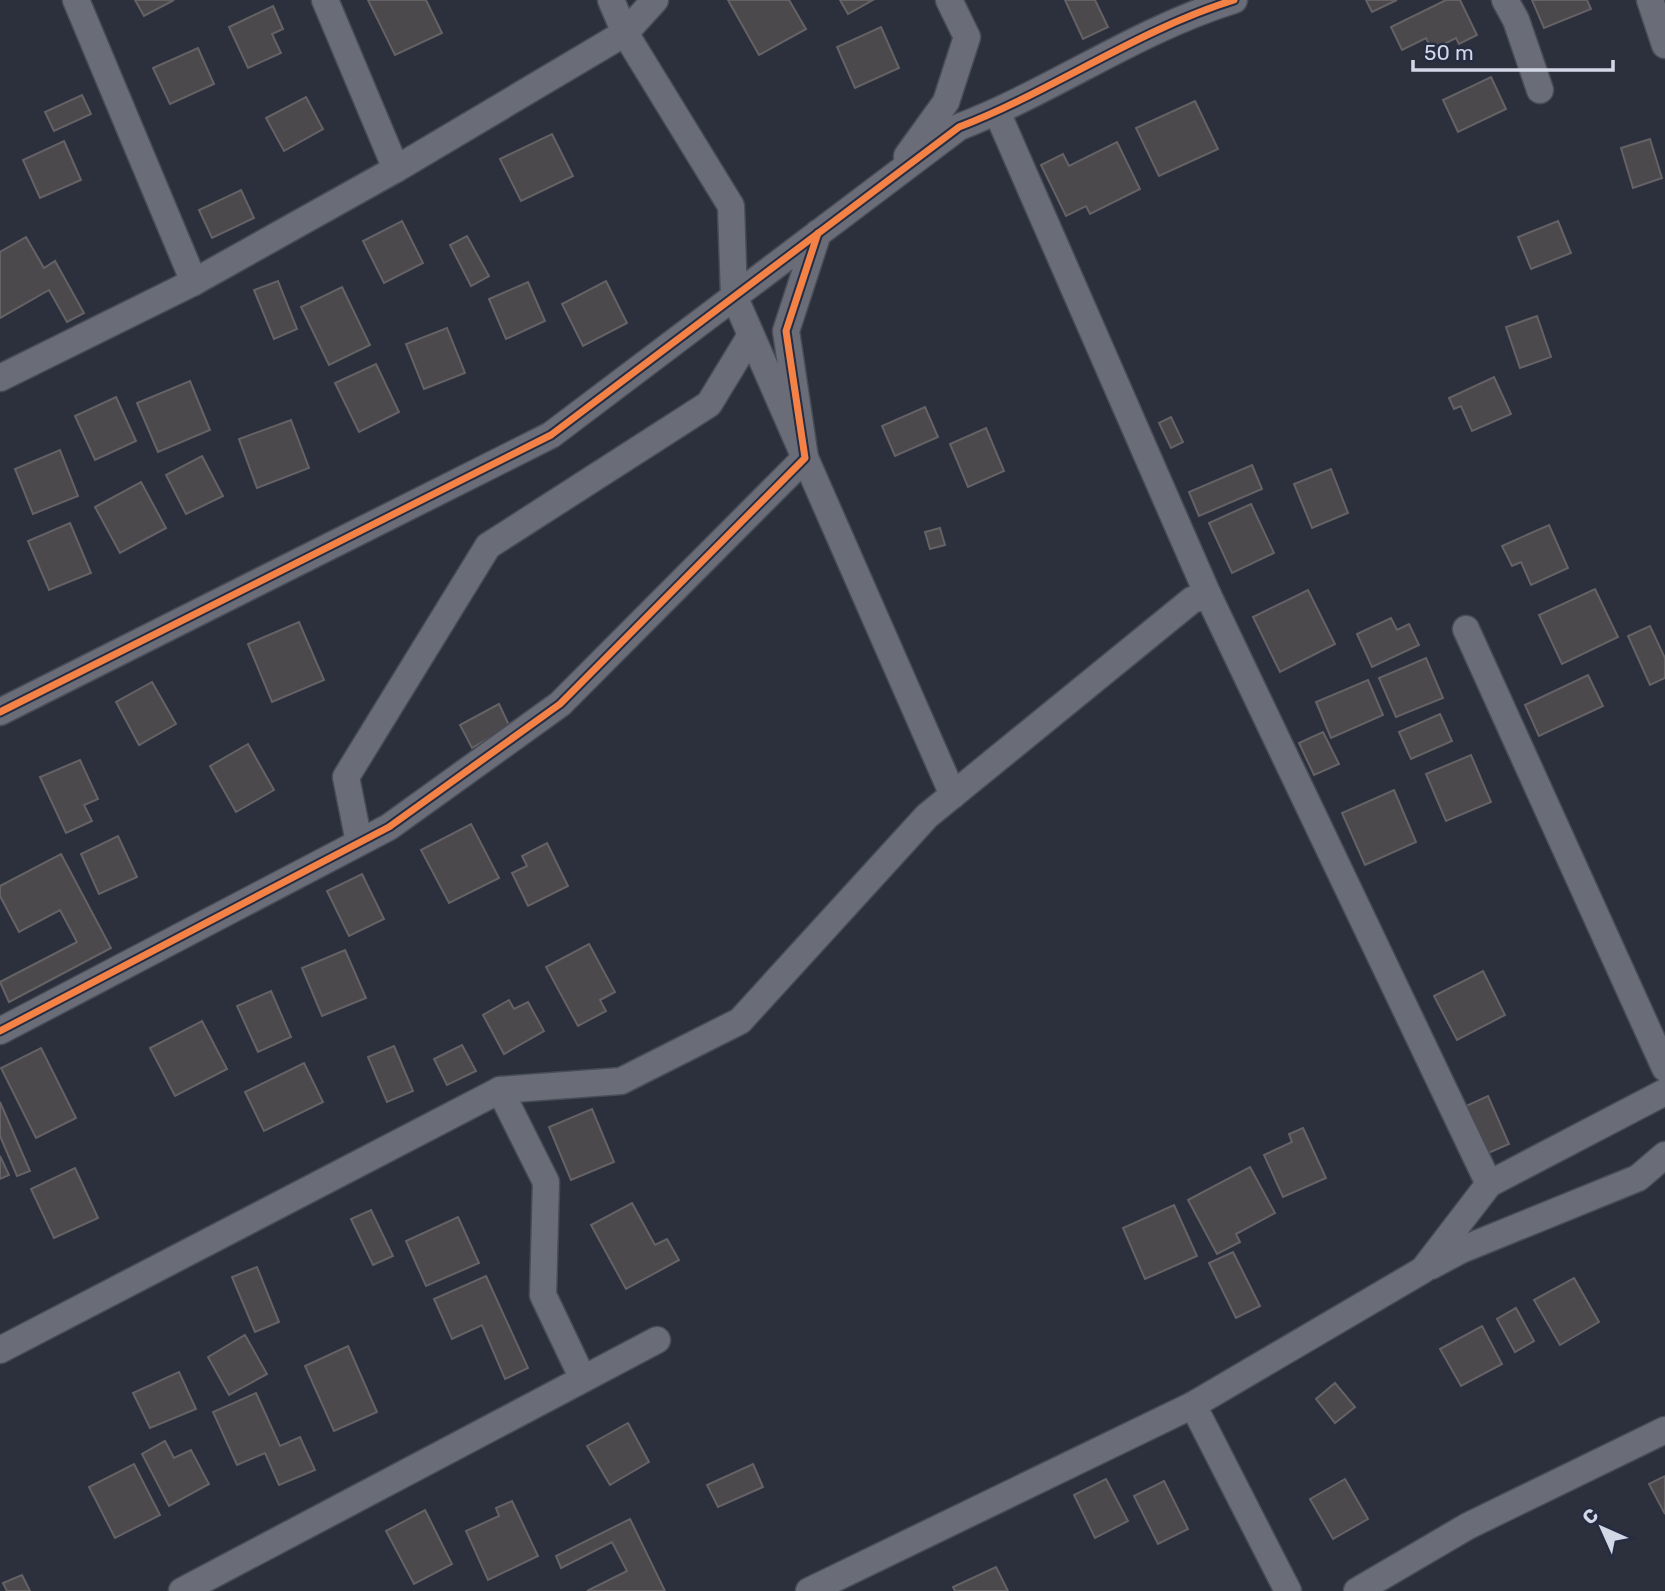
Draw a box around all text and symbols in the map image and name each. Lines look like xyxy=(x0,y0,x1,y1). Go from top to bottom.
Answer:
scale bar xyxy=(1413,28,1612,72)
text: 50 m xyxy=(1424,40,1474,65)
north arrow xyxy=(1567,1493,1637,1563)
text: С xyxy=(1577,1503,1603,1529)

